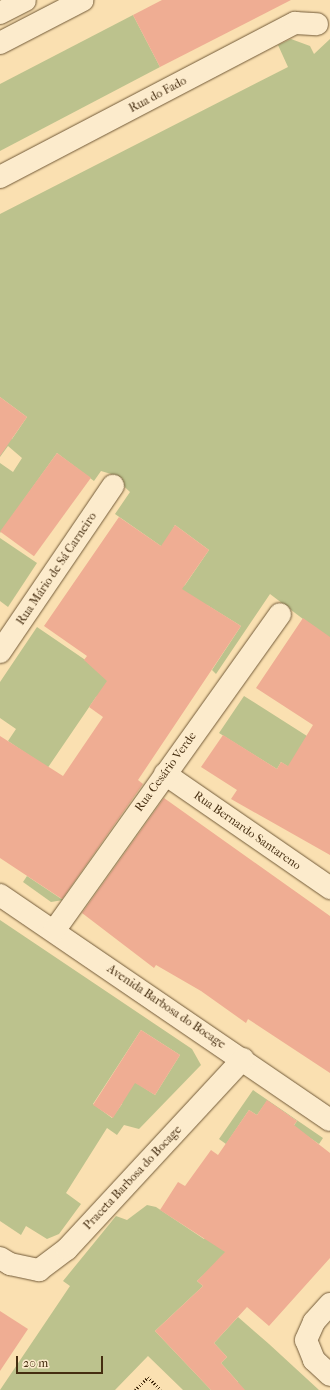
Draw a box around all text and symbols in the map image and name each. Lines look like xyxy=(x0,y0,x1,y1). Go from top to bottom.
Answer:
street label: Rua do Fado xyxy=(127,74,189,116)
street label: Rua Mário de Sá Carneiro xyxy=(14,510,100,628)
street label: Rua Cesário Verde xyxy=(132,729,200,815)
street label: Rua Bernardo Santareno xyxy=(191,789,303,873)
street label: Avenida Barbosa do Bocage xyxy=(104,962,228,1052)
street label: Praceta Barbosa do Bocage xyxy=(81,1123,185,1233)
scale bar xyxy=(18,1348,105,1374)
text: 20 m xyxy=(23,1356,48,1370)

